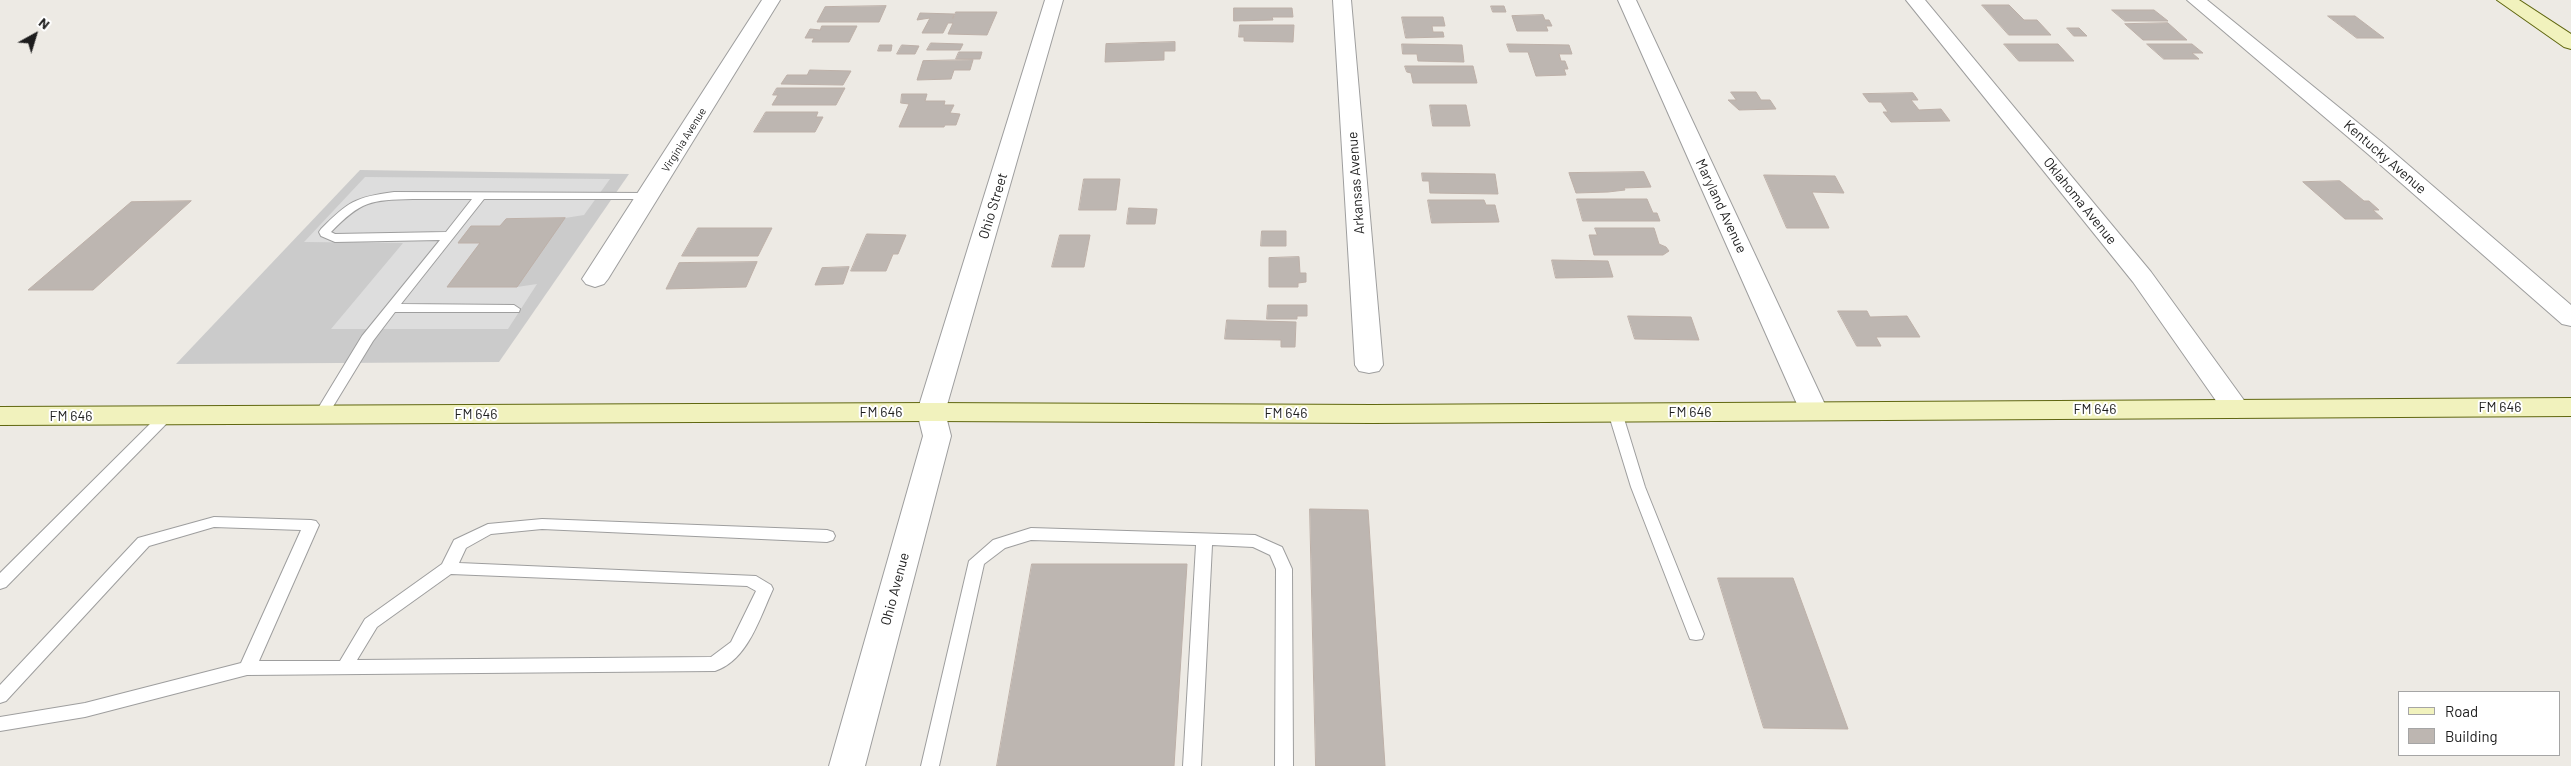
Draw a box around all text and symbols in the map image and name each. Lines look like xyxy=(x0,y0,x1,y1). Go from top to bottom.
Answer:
north arrow xyxy=(10,10,60,60)
text: N xyxy=(36,13,54,32)
street label: Virginia Avenue xyxy=(659,105,709,175)
street label: Kentucky Avenue xyxy=(2340,117,2430,197)
street label: Arkansas Avenue xyxy=(1344,131,1368,235)
street label: Oklahoma Avenue xyxy=(2040,154,2120,248)
street label: Maryland Avenue xyxy=(1692,156,1750,256)
street label: Ohio Street xyxy=(975,171,1011,241)
street label: FM 646 xyxy=(2479,399,2521,415)
street label: FM 646 xyxy=(2074,401,2116,417)
street label: FM 646 xyxy=(860,404,902,420)
street label: FM 646 xyxy=(1669,404,1711,420)
street label: FM 646 xyxy=(1265,405,1307,421)
street label: FM 646 xyxy=(455,406,497,422)
street label: FM 646 xyxy=(50,408,92,424)
street label: Ohio Avenue xyxy=(877,551,913,627)
legend xyxy=(2398,691,2561,756)
text: Road xyxy=(2445,702,2478,720)
text: Building xyxy=(2445,727,2498,745)

